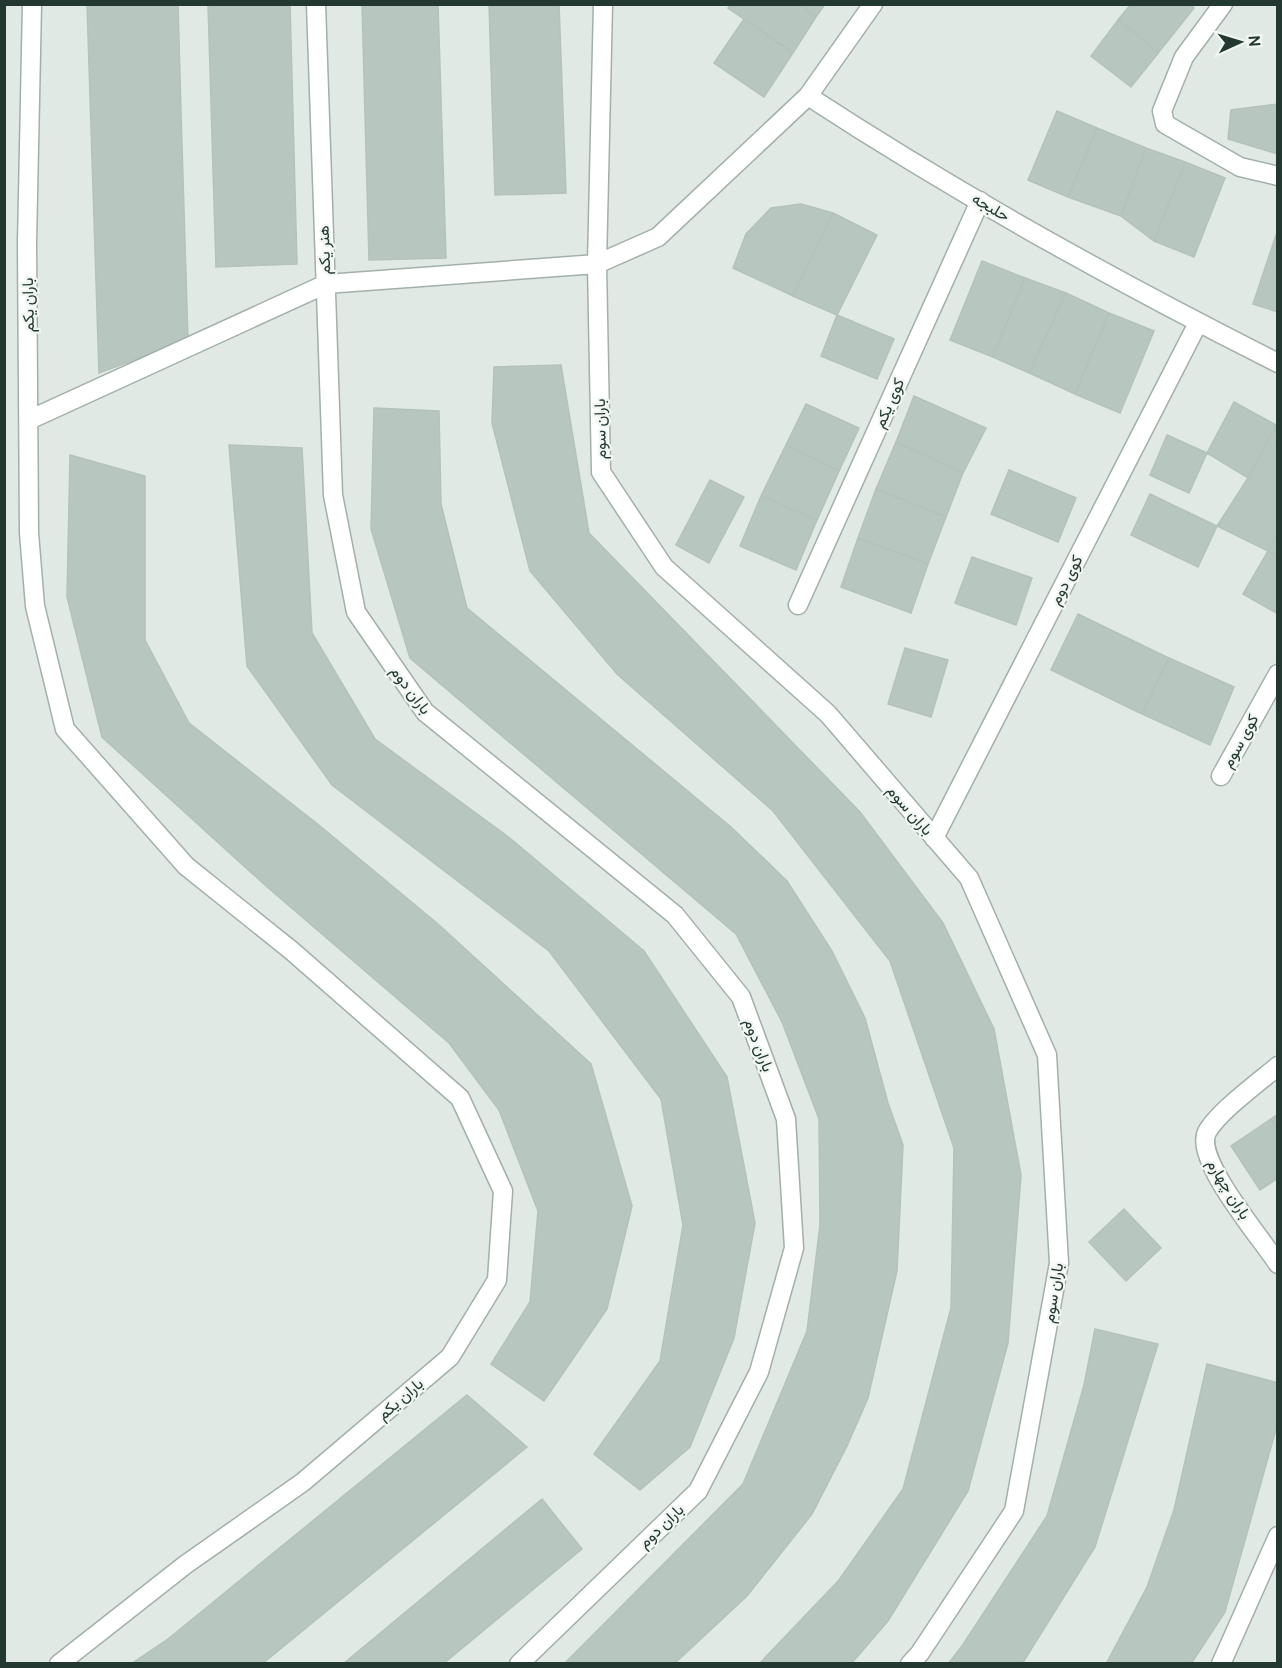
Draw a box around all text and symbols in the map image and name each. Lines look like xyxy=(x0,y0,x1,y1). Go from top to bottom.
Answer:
north arrow xyxy=(1210,12,1270,72)
text: N xyxy=(1245,35,1264,47)
street label: حلبجه xyxy=(969,189,1014,226)
street label: هنر یکم xyxy=(314,225,335,275)
street label: باران یکم xyxy=(18,277,39,333)
street label: کوی یکم xyxy=(870,375,909,431)
street label: باران سوم xyxy=(590,398,611,460)
street label: کوی دوم xyxy=(1045,552,1087,609)
street label: باران دوم xyxy=(386,662,435,719)
street label: کوی سوم xyxy=(1218,711,1263,772)
street label: باران سوم xyxy=(882,781,937,840)
street label: باران دوم xyxy=(739,1016,778,1075)
street label: باران چهارم xyxy=(1201,1155,1255,1224)
street label: باران سوم xyxy=(1039,1262,1068,1325)
street label: باران یکم xyxy=(373,1374,428,1425)
street label: باران دوم xyxy=(634,1500,688,1553)

